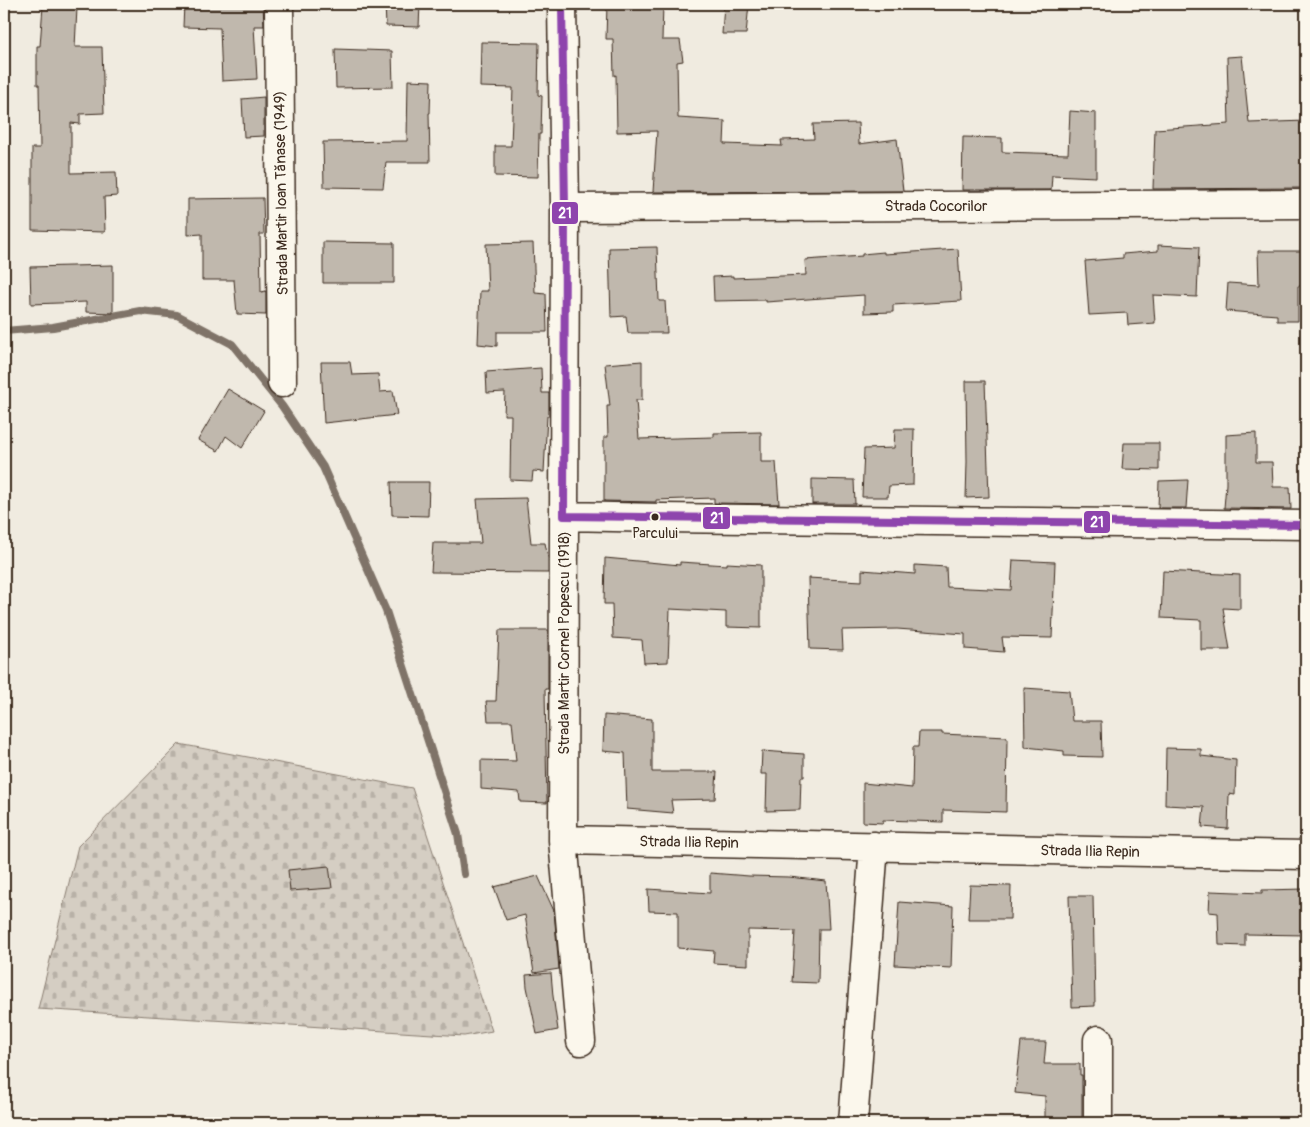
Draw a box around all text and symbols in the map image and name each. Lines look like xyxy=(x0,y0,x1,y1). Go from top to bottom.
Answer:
street label: Strada Martir Ioan Tănase (1949) xyxy=(270,91,293,295)
street label: Strada Cocorilor xyxy=(885,197,988,216)
line badge: 21 xyxy=(551,201,579,225)
text: 21 xyxy=(558,205,572,222)
line badge: 21 xyxy=(702,506,731,530)
text: 21 xyxy=(710,510,724,527)
line badge: 21 xyxy=(1083,510,1111,534)
marker: Parcului xyxy=(650,512,660,522)
text: 21 xyxy=(1090,514,1104,531)
place label: Parcului xyxy=(632,525,678,542)
street label: Strada Martir Cornel Popescu (1918) xyxy=(555,531,574,755)
street label: Strada Ilia Repin xyxy=(639,832,739,853)
street label: Strada Ilia Repin xyxy=(1040,841,1140,862)

